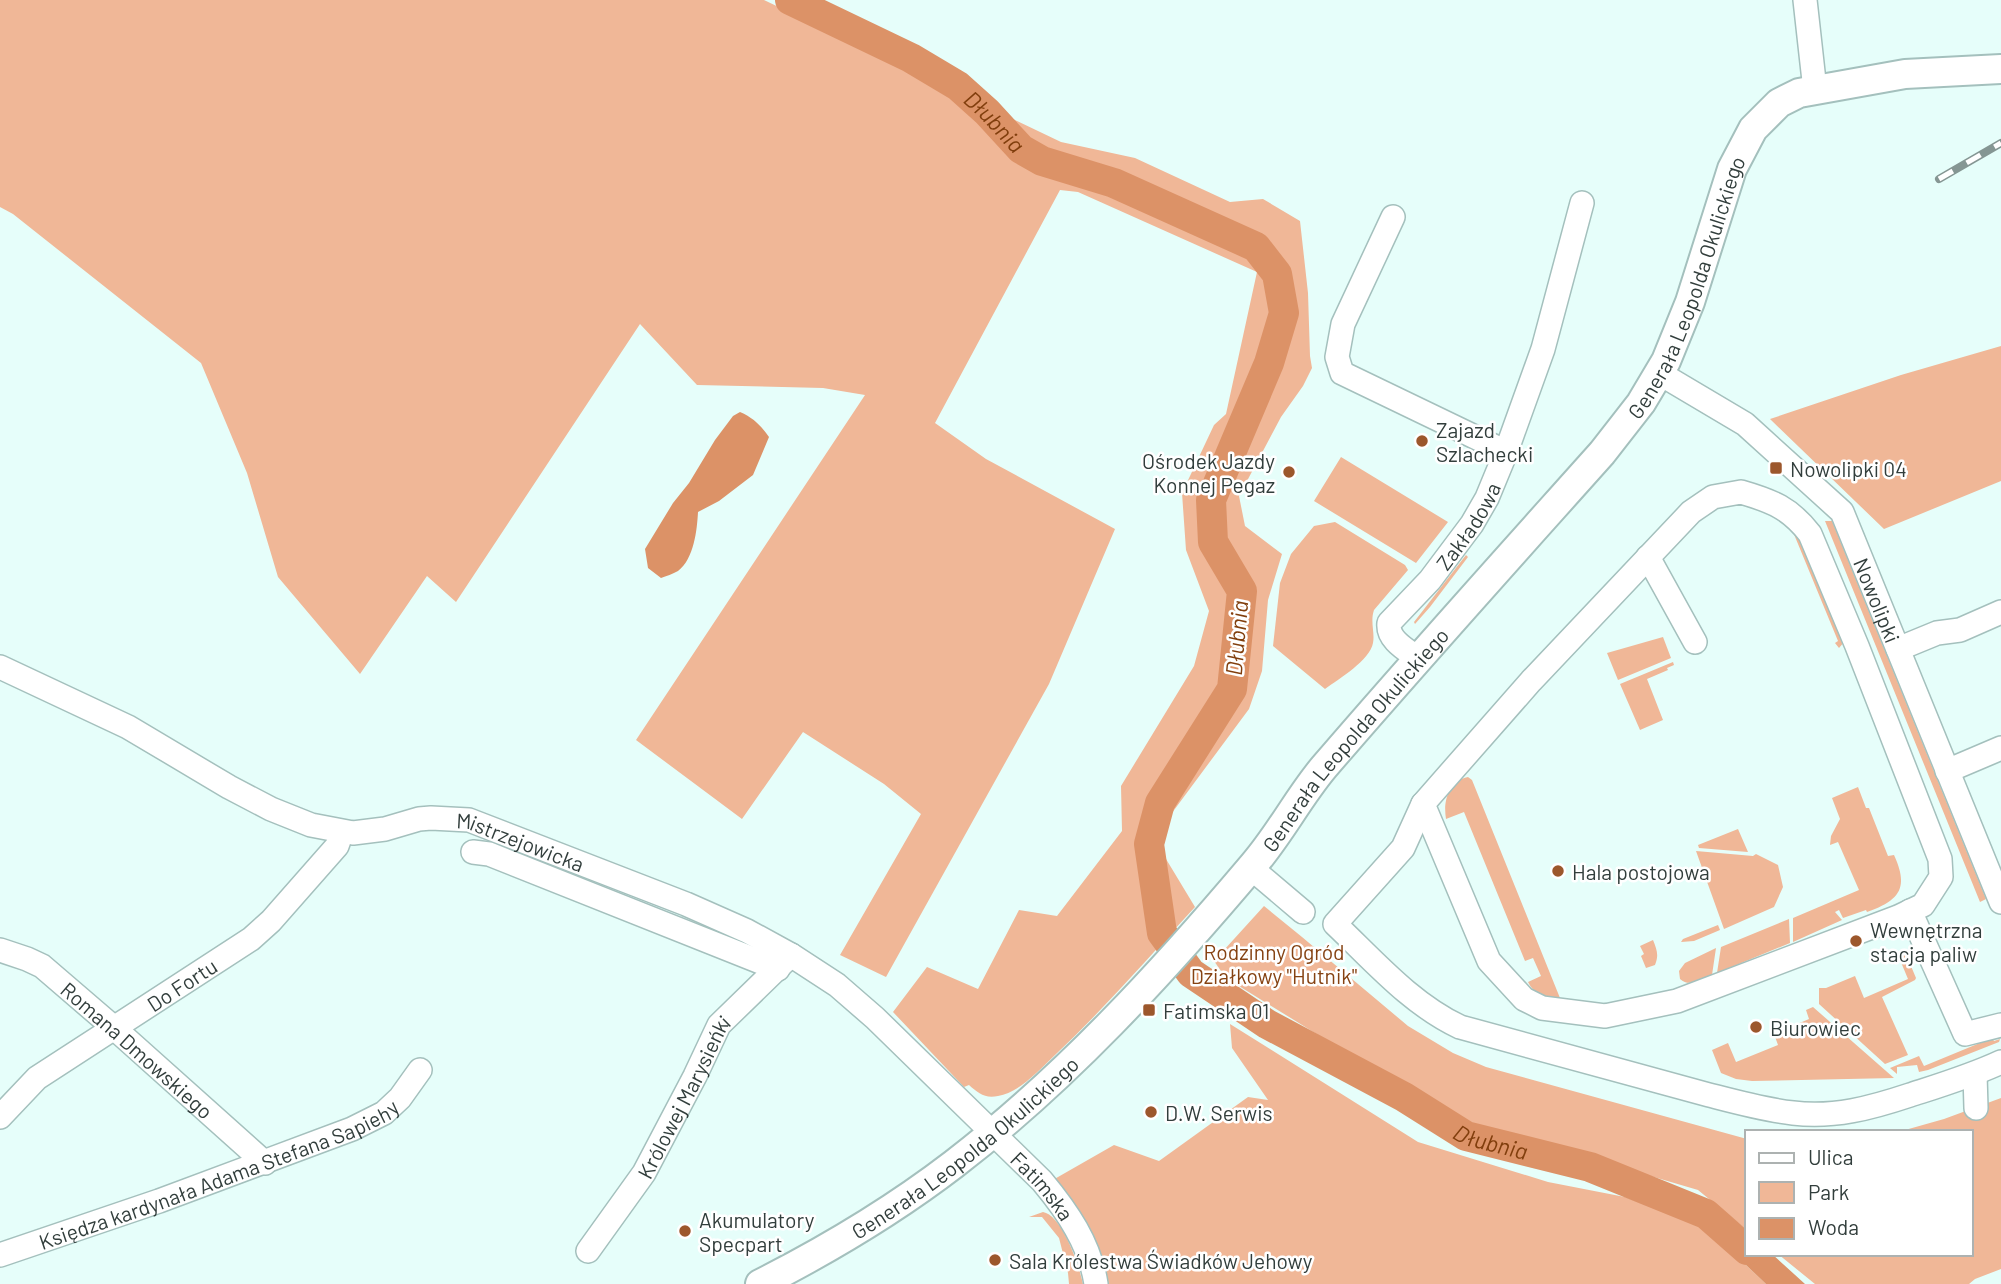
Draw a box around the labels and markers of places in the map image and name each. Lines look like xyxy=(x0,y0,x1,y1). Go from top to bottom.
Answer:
place label: Zajazd Szlachecki xyxy=(1436,417,1533,466)
marker: Zajazd Szlachecki xyxy=(1414,433,1430,449)
place label: Ośrodek Jazdy Konnej Pegaz xyxy=(1142,448,1275,497)
place label: Nowolipki 04 xyxy=(1790,456,1907,481)
marker: Nowolipki 04 xyxy=(1768,460,1784,476)
marker: Ośrodek Jazdy Konnej Pegaz xyxy=(1281,464,1297,480)
place label: Hala postojowa xyxy=(1572,859,1710,884)
marker: Hala postojowa xyxy=(1550,863,1566,879)
place label: Wewnętrzna stacja paliw xyxy=(1870,917,1982,966)
marker: Wewnętrzna stacja paliw xyxy=(1848,933,1864,949)
place label: Fatimska 01 xyxy=(1163,998,1269,1023)
marker: Fatimska 01 xyxy=(1141,1002,1157,1018)
place label: Biurowiec xyxy=(1770,1015,1861,1040)
marker: Biurowiec xyxy=(1748,1019,1764,1035)
place label: D.W. Serwis xyxy=(1165,1100,1273,1125)
marker: D.W. Serwis xyxy=(1143,1104,1159,1120)
place label: Akumulatory Specpart xyxy=(699,1207,815,1256)
marker: Akumulatory Specpart xyxy=(677,1223,693,1239)
place label: Sala Królestwa Świadków Jehowy xyxy=(1009,1248,1313,1273)
marker: Sala Królestwa Świadków Jehowy xyxy=(987,1252,1003,1268)

